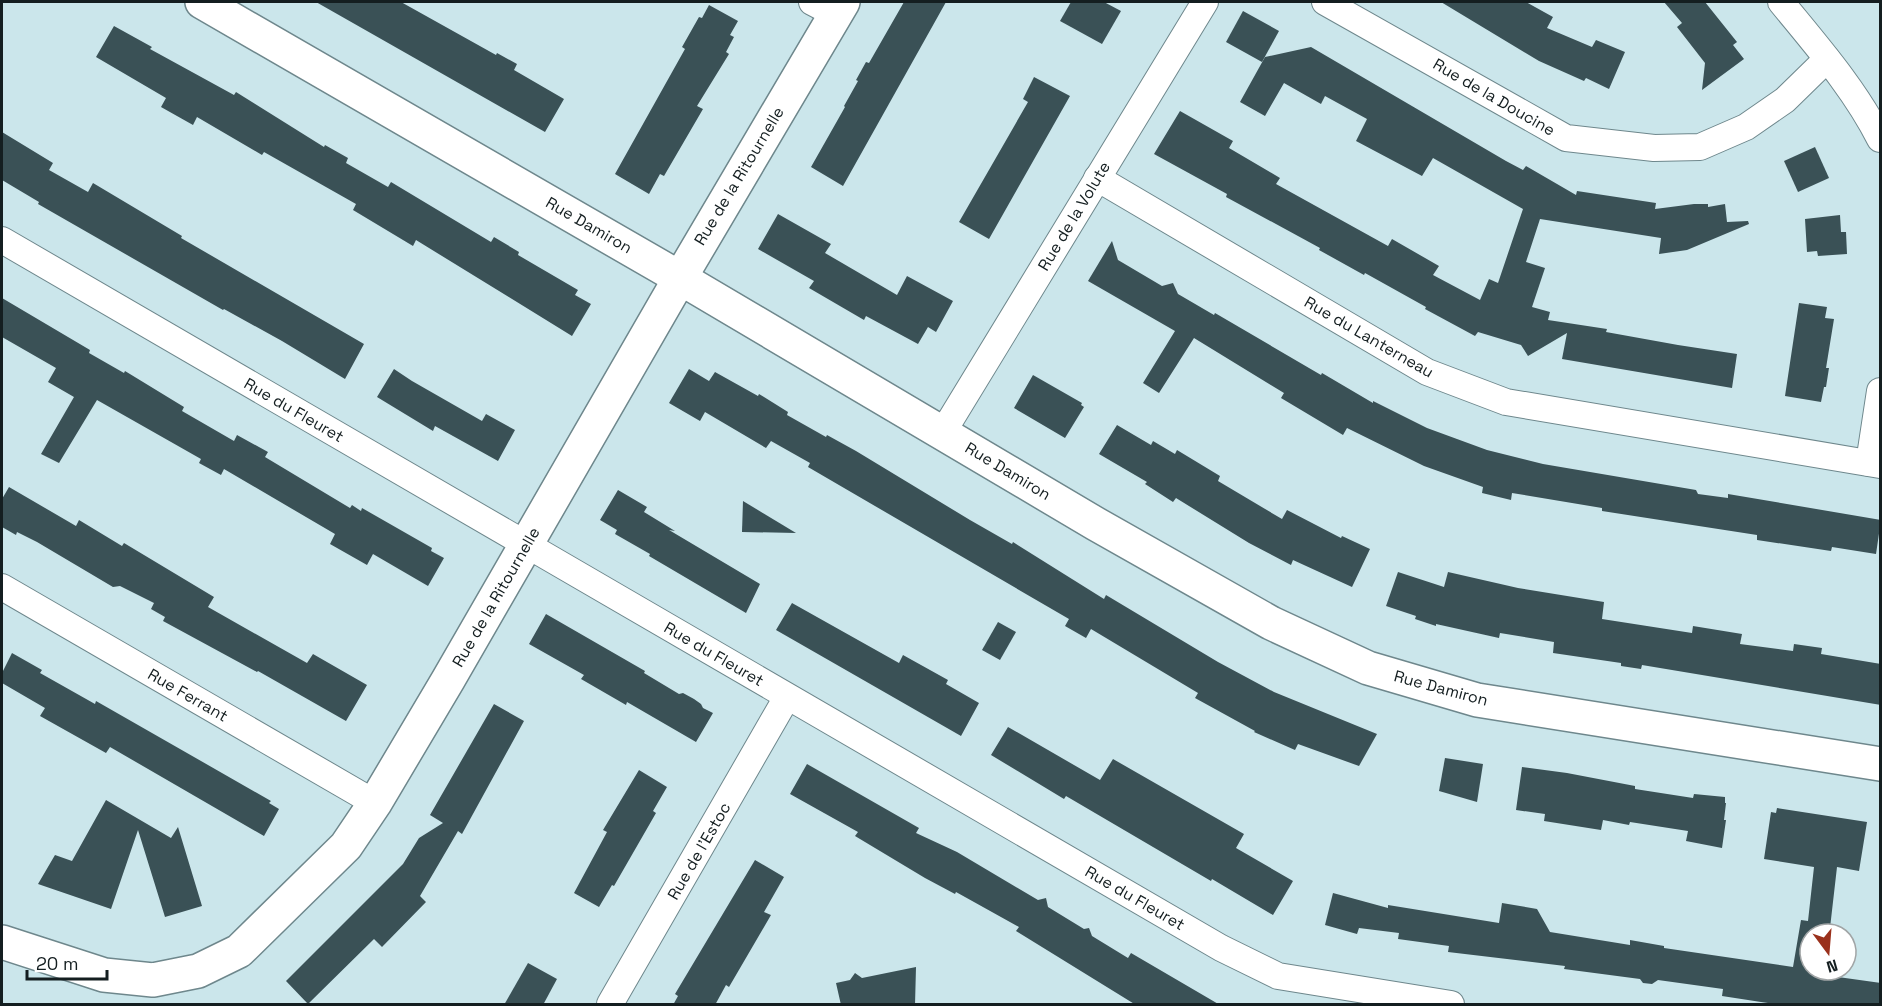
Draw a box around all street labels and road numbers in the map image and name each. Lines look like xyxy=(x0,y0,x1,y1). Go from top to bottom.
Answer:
street label: Rue de la Doucine xyxy=(1429,53,1559,141)
street label: Rue de la Ritournelle xyxy=(689,103,789,249)
street label: Rue de la Volute xyxy=(1033,158,1115,274)
street label: Rue Damiron xyxy=(542,192,636,258)
street label: Rue du Lanterneau xyxy=(1301,291,1437,383)
street label: Rue du Fleuret xyxy=(240,373,348,447)
street label: Rue Damiron xyxy=(961,437,1055,505)
street label: Rue de la Ritournelle xyxy=(447,523,545,671)
street label: Rue du Fleuret xyxy=(660,617,768,691)
street label: Rue Ferrant xyxy=(144,664,232,726)
street label: Rue Damiron xyxy=(1392,665,1490,711)
street label: Rue de l'Estoc xyxy=(663,799,735,903)
street label: Rue du Fleuret xyxy=(1081,861,1189,935)

